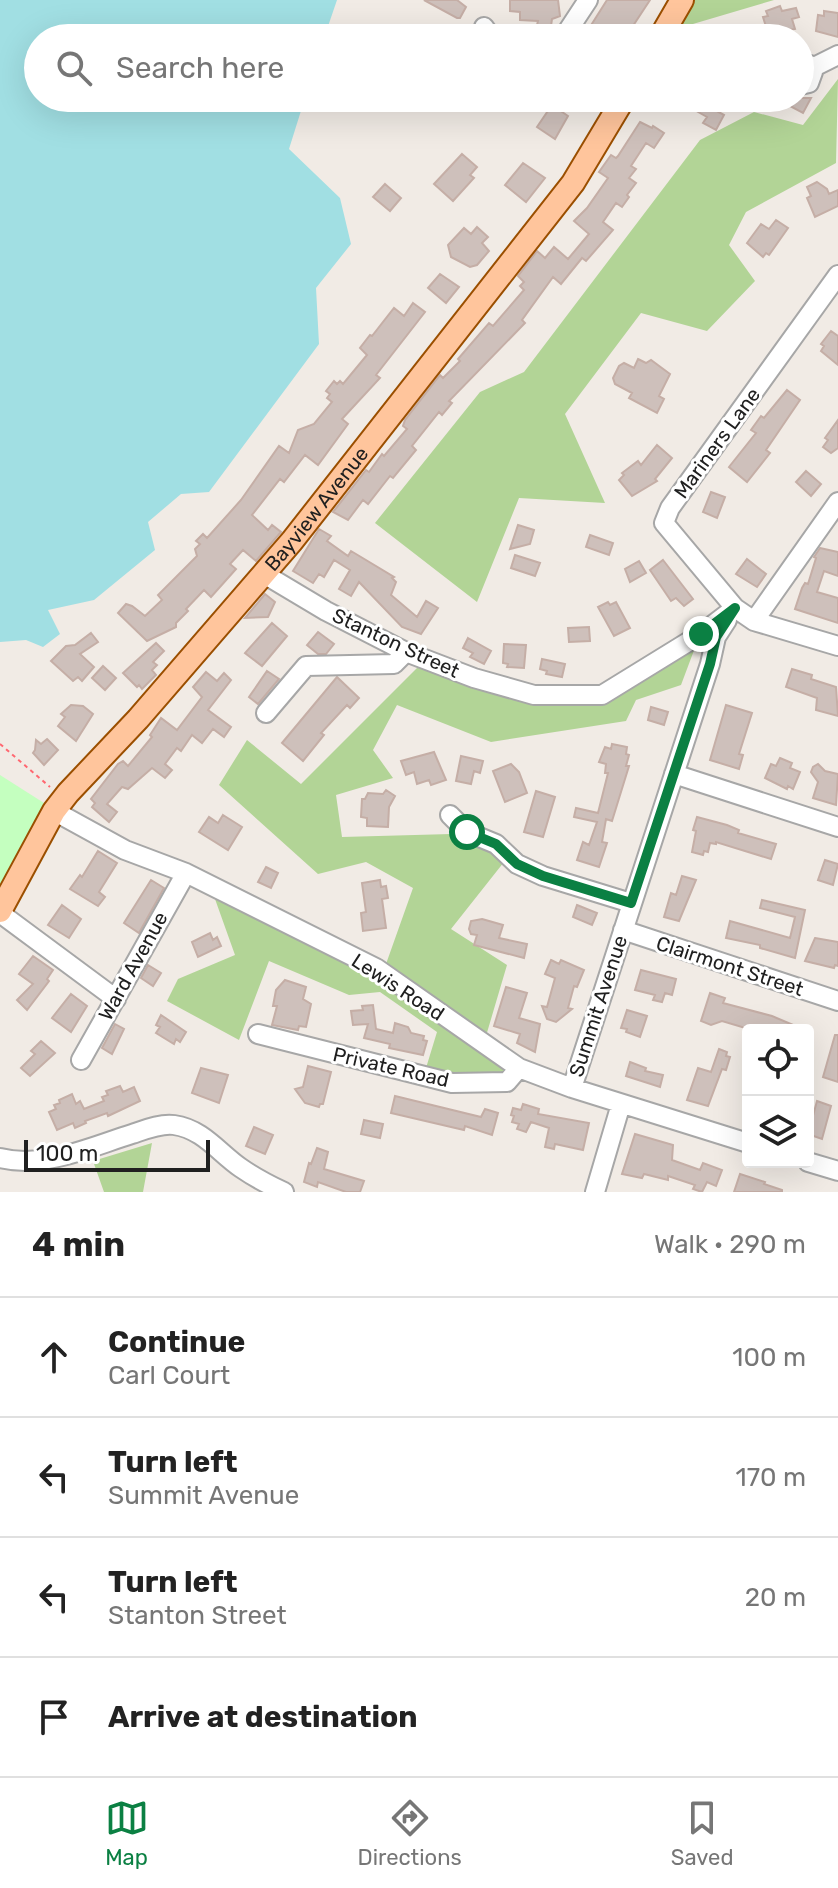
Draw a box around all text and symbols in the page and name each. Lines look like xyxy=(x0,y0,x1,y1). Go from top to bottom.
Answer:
search box xyxy=(24,24,814,112)
icon: search xyxy=(52,46,96,90)
text: Search here xyxy=(116,50,284,86)
street label: Mariners Lane xyxy=(669,383,765,503)
street label: Bayview Avenue xyxy=(260,442,373,576)
street label: Stanton Street xyxy=(329,603,464,683)
route end xyxy=(683,616,719,652)
route start xyxy=(449,814,485,850)
street label: Ward Avenue xyxy=(93,908,173,1024)
street label: Clairmont Street xyxy=(653,931,807,1001)
street label: Summit Avenue xyxy=(564,932,632,1080)
street label: Lewis Road xyxy=(347,948,449,1026)
map controls xyxy=(742,1024,814,1168)
button: locate xyxy=(742,1024,814,1096)
street label: Private Road xyxy=(331,1042,451,1092)
button: layers xyxy=(742,1096,814,1168)
scale bar xyxy=(24,1136,210,1172)
text: 100 m xyxy=(36,1140,98,1167)
text: 4 min xyxy=(32,1224,125,1265)
text: Walk · 290 m xyxy=(654,1229,806,1260)
text: Continue xyxy=(108,1324,245,1360)
icon: ahead xyxy=(32,1335,76,1379)
text: 100 m xyxy=(732,1342,806,1373)
text: Carl Court xyxy=(108,1360,230,1391)
text: Turn left xyxy=(108,1444,238,1480)
icon: left xyxy=(32,1455,76,1499)
text: 170 m xyxy=(736,1462,806,1493)
text: Summit Avenue xyxy=(108,1480,299,1511)
text: Turn left xyxy=(108,1564,238,1600)
icon: left xyxy=(32,1575,76,1619)
text: 20 m xyxy=(745,1582,806,1613)
text: Stanton Street xyxy=(108,1600,287,1631)
icon: arrive xyxy=(32,1695,76,1739)
text: Arrive at destination xyxy=(108,1699,418,1735)
tab: Map xyxy=(105,1796,149,1871)
tab: Directions xyxy=(358,1796,462,1871)
tab: Saved xyxy=(671,1796,734,1871)

